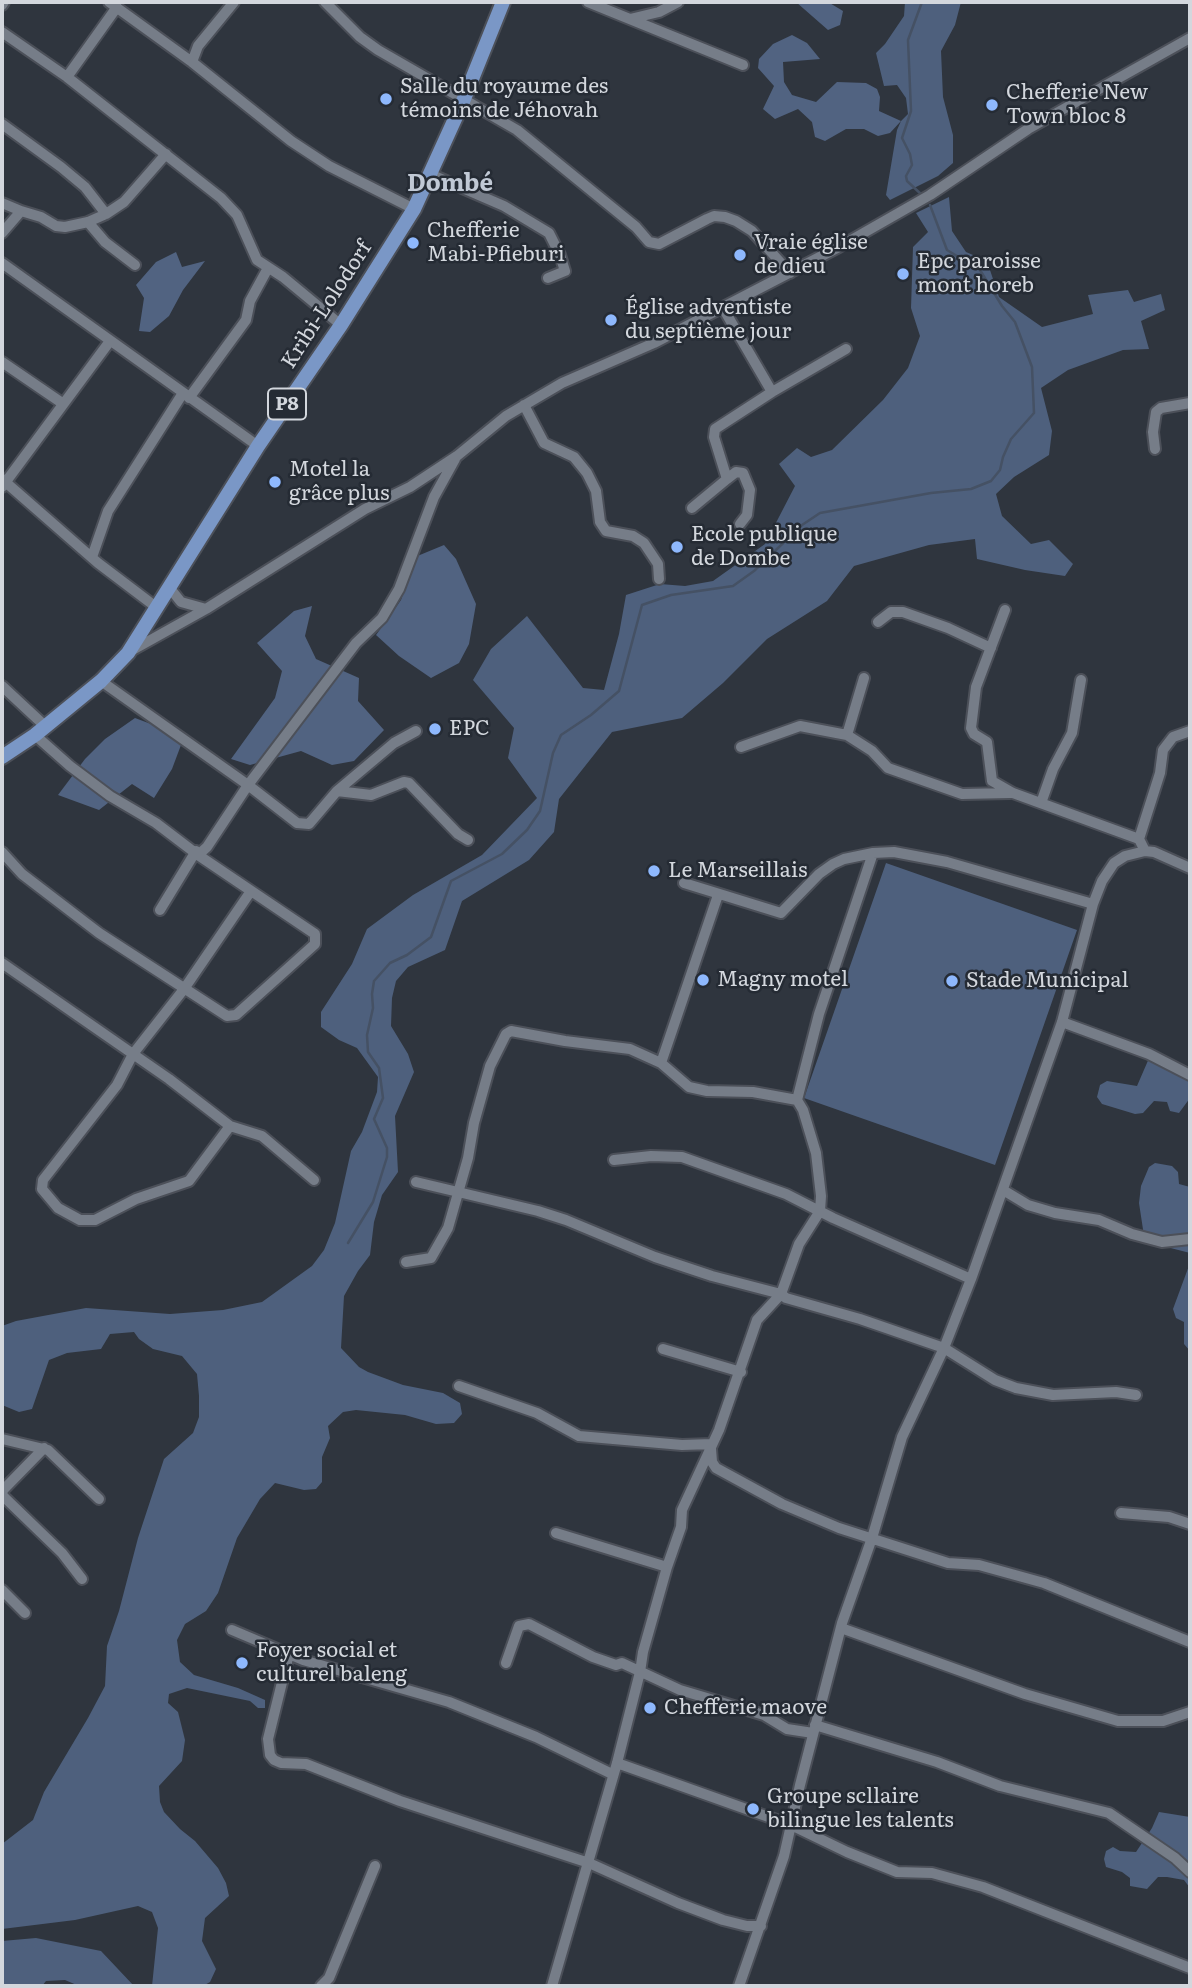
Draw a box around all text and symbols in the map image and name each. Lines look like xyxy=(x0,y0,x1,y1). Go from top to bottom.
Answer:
place label: Salle du royaume des témoins de Jéhovah xyxy=(400,74,608,124)
place label: Chefferie New Town bloc 8 xyxy=(1006,80,1148,130)
marker: Salle du royaume des témoins de Jéhovah xyxy=(378,91,394,107)
marker: Chefferie New Town bloc 8 xyxy=(984,97,1000,113)
district label: Dombé xyxy=(407,170,493,198)
place label: Chefferie Mabi-Pfieburi xyxy=(427,218,565,268)
place label: Vraie église de dieu xyxy=(754,230,868,280)
marker: Chefferie Mabi-Pfieburi xyxy=(405,235,421,251)
street label: Kribi-Lolodorf xyxy=(276,237,378,373)
marker: Vraie église de dieu xyxy=(732,247,748,263)
place label: Epc paroisse mont horeb xyxy=(917,249,1041,299)
marker: Epc paroisse mont horeb xyxy=(895,266,911,282)
place label: Église adventiste du septième jour xyxy=(625,295,792,345)
marker: Église adventiste du septième jour xyxy=(603,312,619,328)
road number: P8 xyxy=(268,388,306,420)
place label: Motel la grâce plus xyxy=(289,457,389,507)
marker: Motel la grâce plus xyxy=(267,474,283,490)
place label: Ecole publique de Dombe xyxy=(691,522,837,572)
marker: Ecole publique de Dombe xyxy=(669,539,685,555)
place label: EPC xyxy=(449,716,490,742)
marker: EPC xyxy=(427,721,443,737)
place label: Le Marseillais xyxy=(668,858,807,884)
marker: Le Marseillais xyxy=(646,863,662,879)
place label: Magny motel xyxy=(717,967,848,993)
place label: Stade Municipal xyxy=(966,968,1129,994)
marker: Magny motel xyxy=(695,972,711,988)
marker: Stade Municipal xyxy=(944,973,960,989)
place label: Foyer social et culturel baleng xyxy=(256,1638,407,1688)
marker: Foyer social et culturel baleng xyxy=(234,1655,250,1671)
place label: Chefferie maove xyxy=(664,1695,827,1721)
marker: Chefferie maove xyxy=(642,1700,658,1716)
place label: Groupe scllaire bilingue les talents xyxy=(767,1784,954,1834)
marker: Groupe scllaire bilingue les talents xyxy=(745,1801,761,1817)

